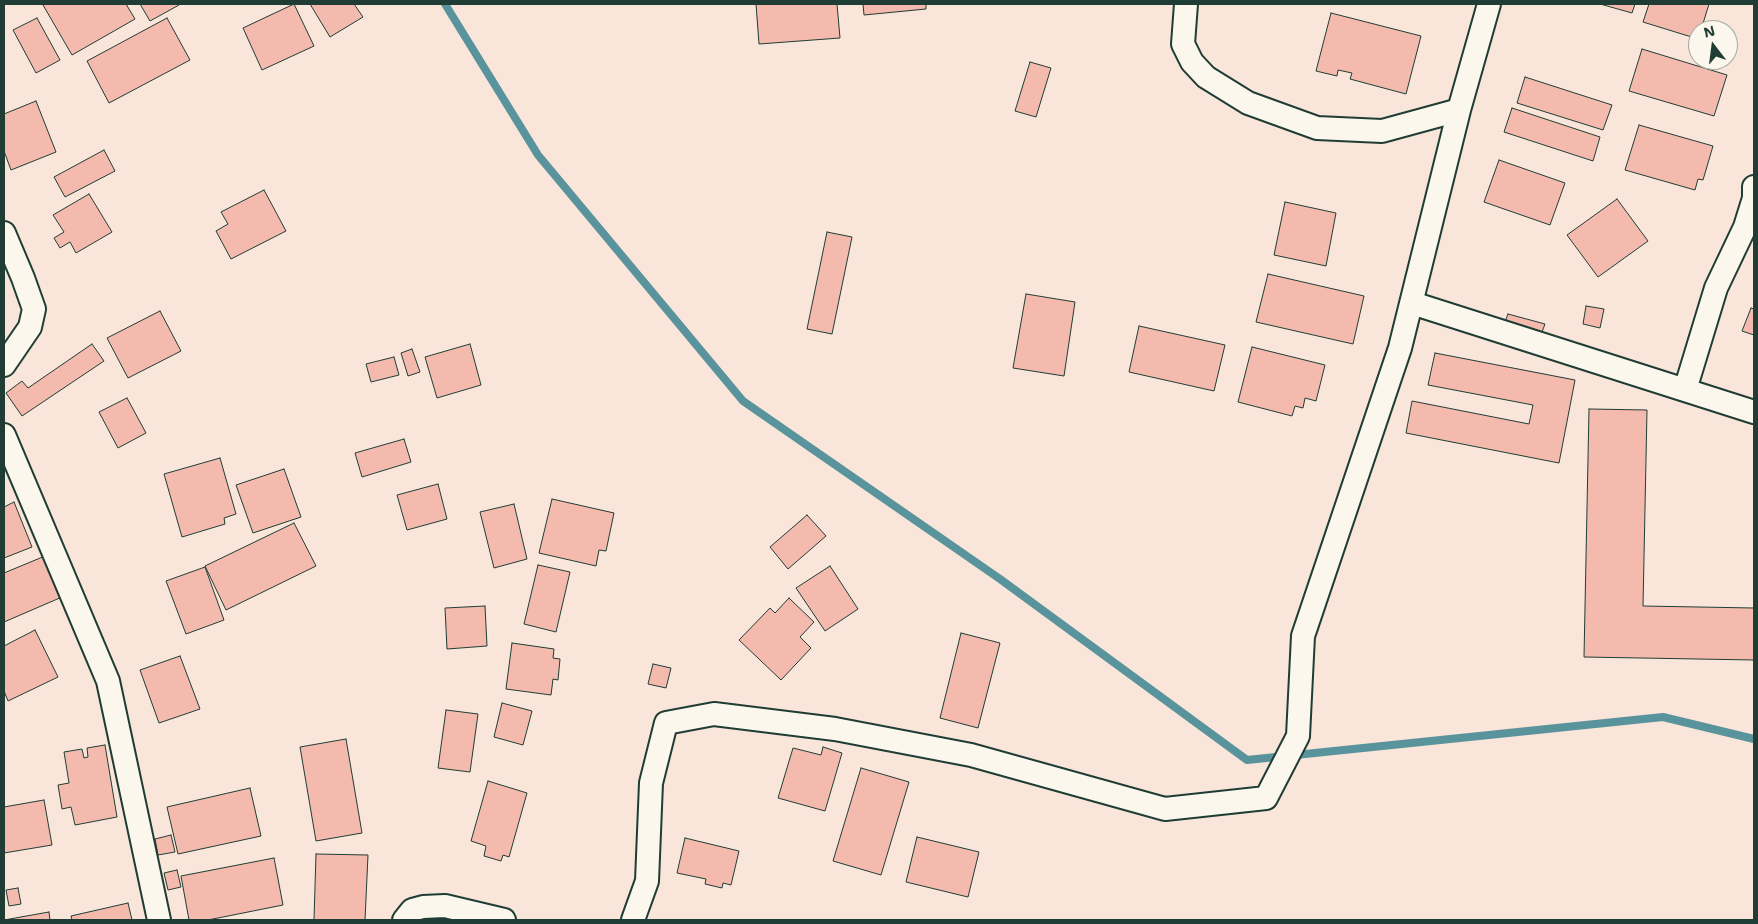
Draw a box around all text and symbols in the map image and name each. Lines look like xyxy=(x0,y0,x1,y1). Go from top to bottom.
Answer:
north arrow xyxy=(1688,20,1738,70)
text: N xyxy=(1702,21,1717,42)

